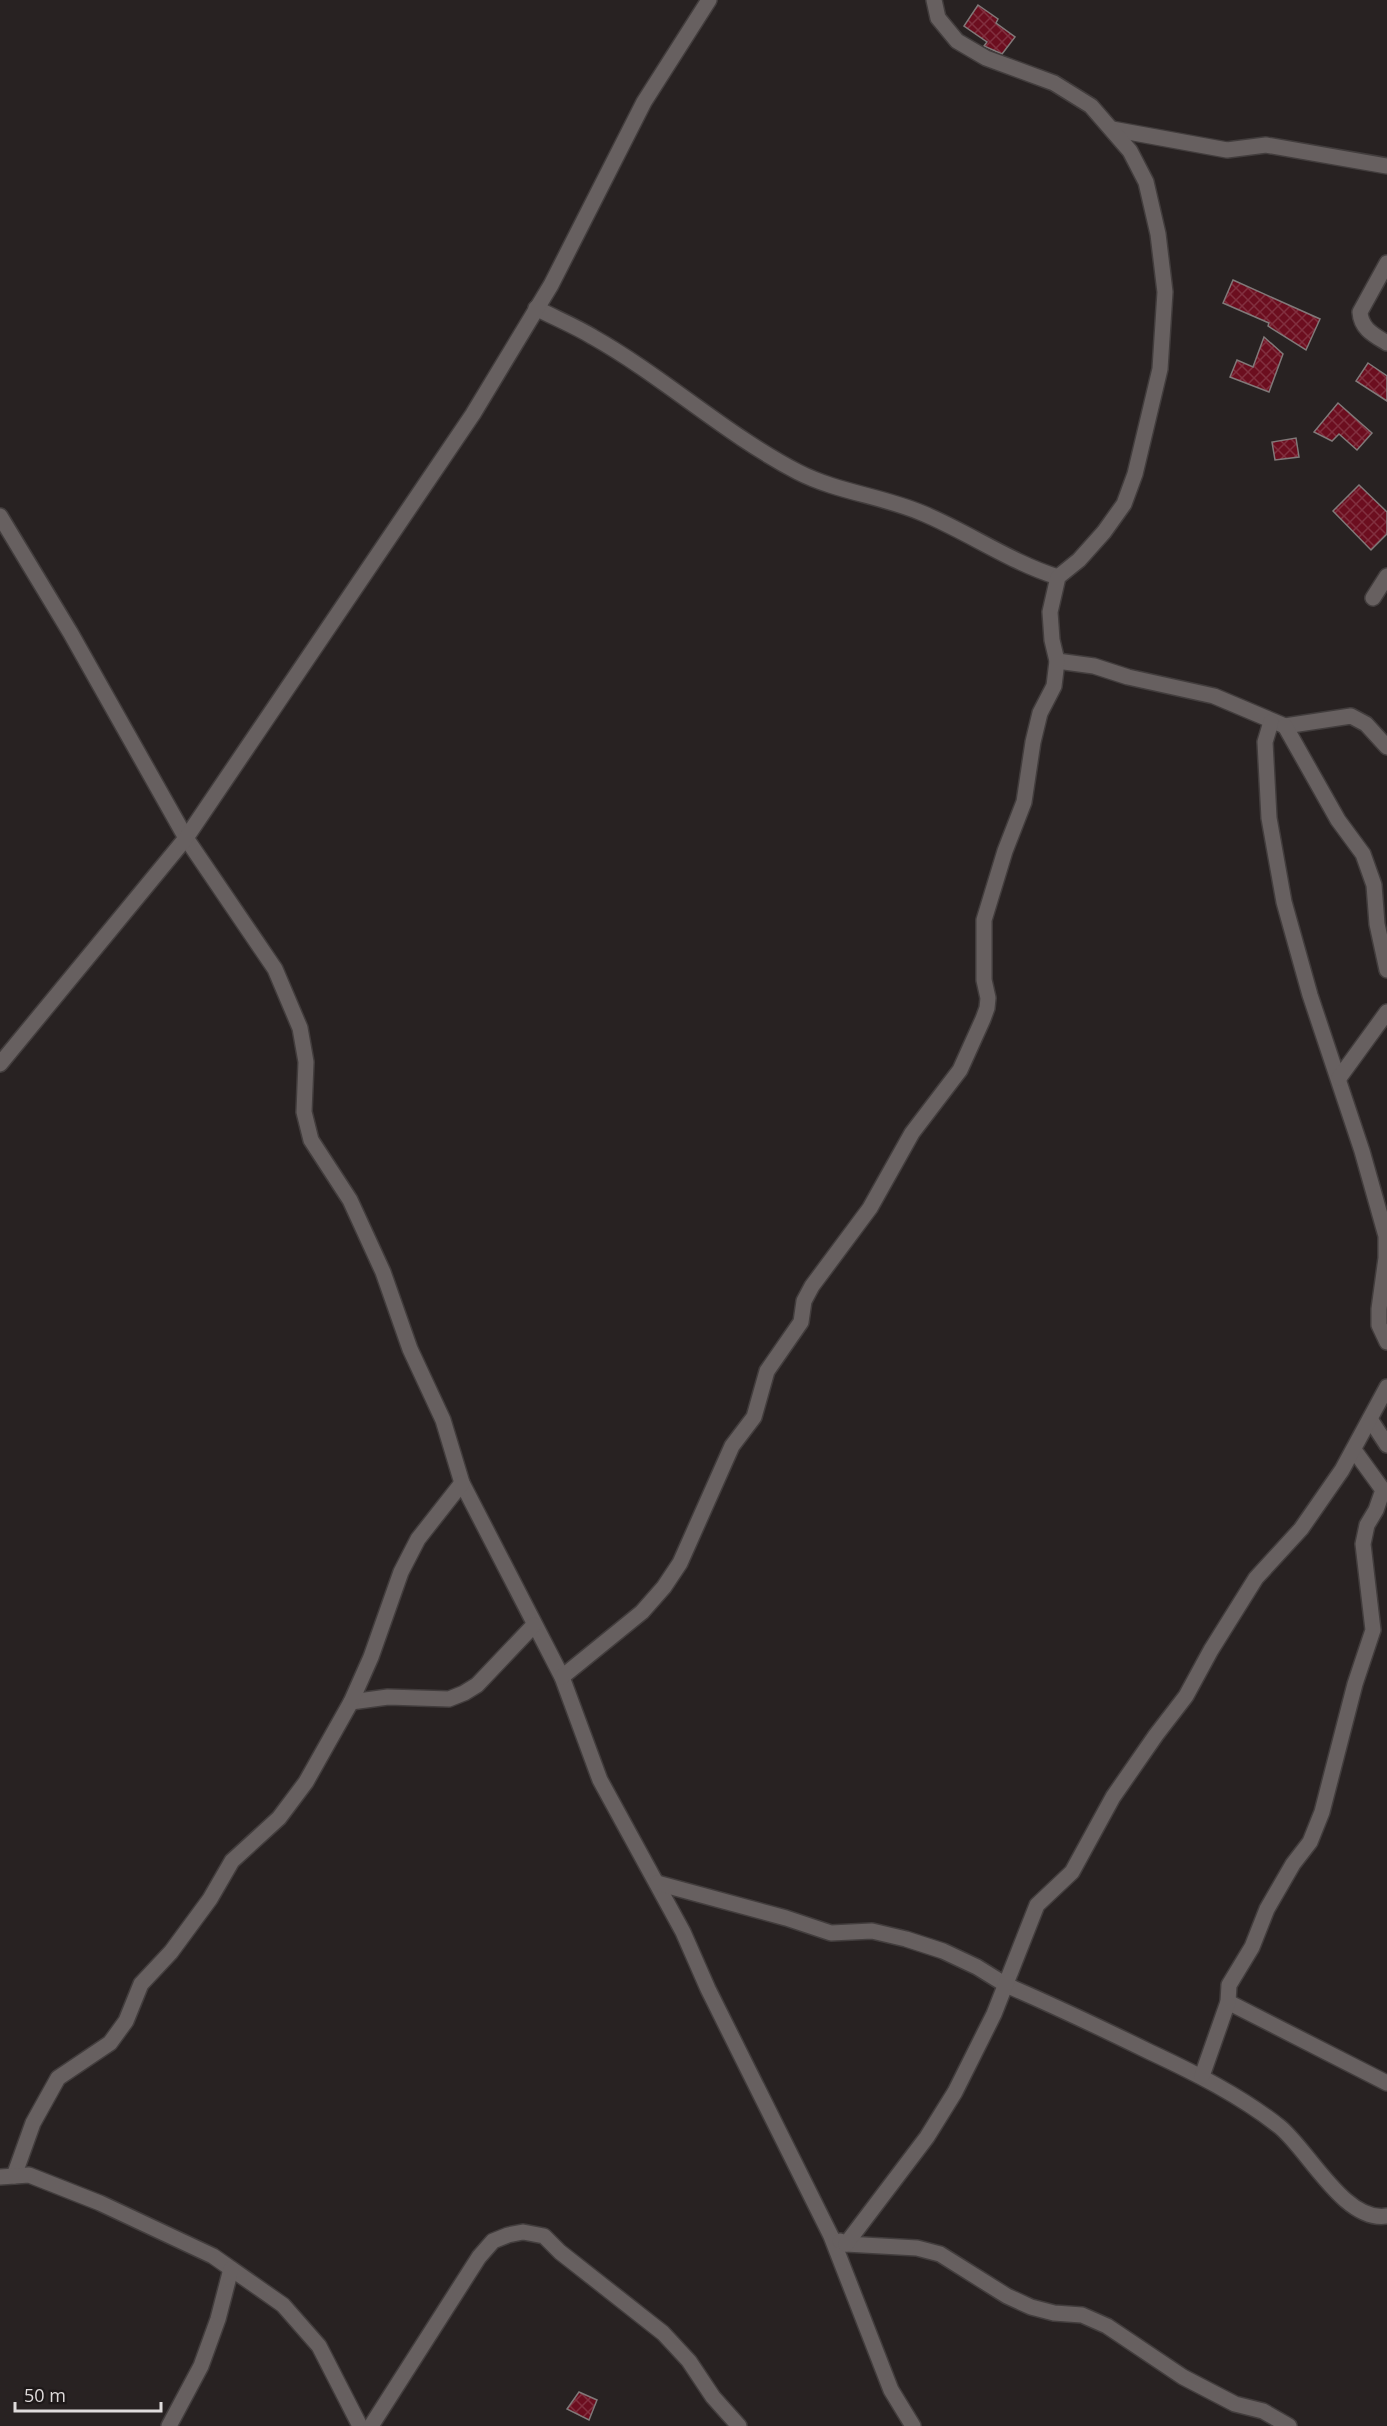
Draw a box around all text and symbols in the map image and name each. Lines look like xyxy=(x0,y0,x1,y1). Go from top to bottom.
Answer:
scale bar xyxy=(15,2375,160,2413)
text: 50 m xyxy=(24,2383,66,2407)

